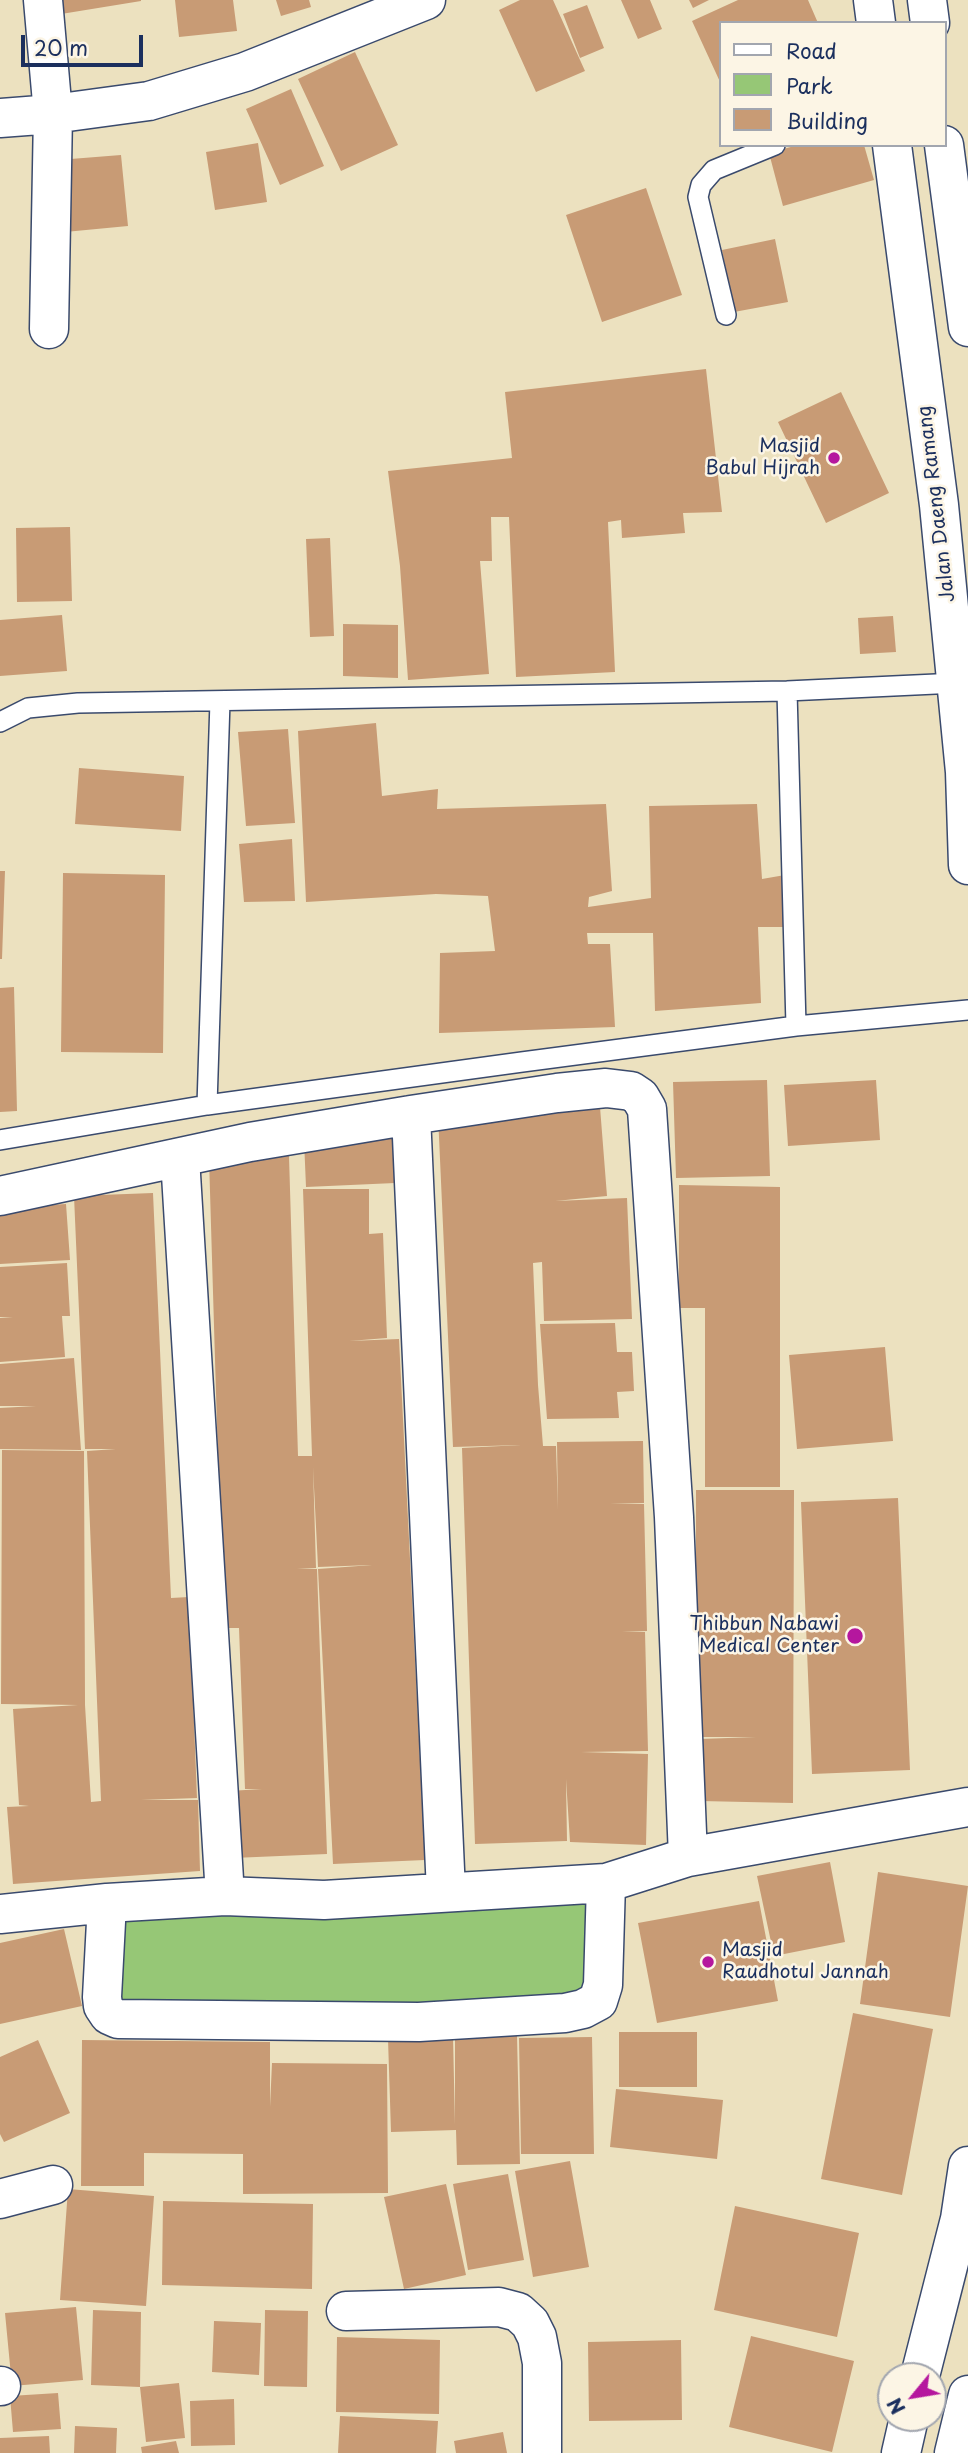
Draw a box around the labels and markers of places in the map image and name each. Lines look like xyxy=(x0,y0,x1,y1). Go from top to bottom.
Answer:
place label: Masjid Babul Hijrah xyxy=(705,436,820,480)
marker: Masjid Babul Hijrah xyxy=(826,450,842,466)
place label: Thibbun Nabawi Medical Center xyxy=(689,1614,839,1658)
marker: Thibbun Nabawi Medical Center xyxy=(845,1626,865,1646)
place label: Masjid Raudhotul Jannah xyxy=(722,1940,889,1984)
marker: Masjid Raudhotul Jannah xyxy=(700,1954,716,1970)

